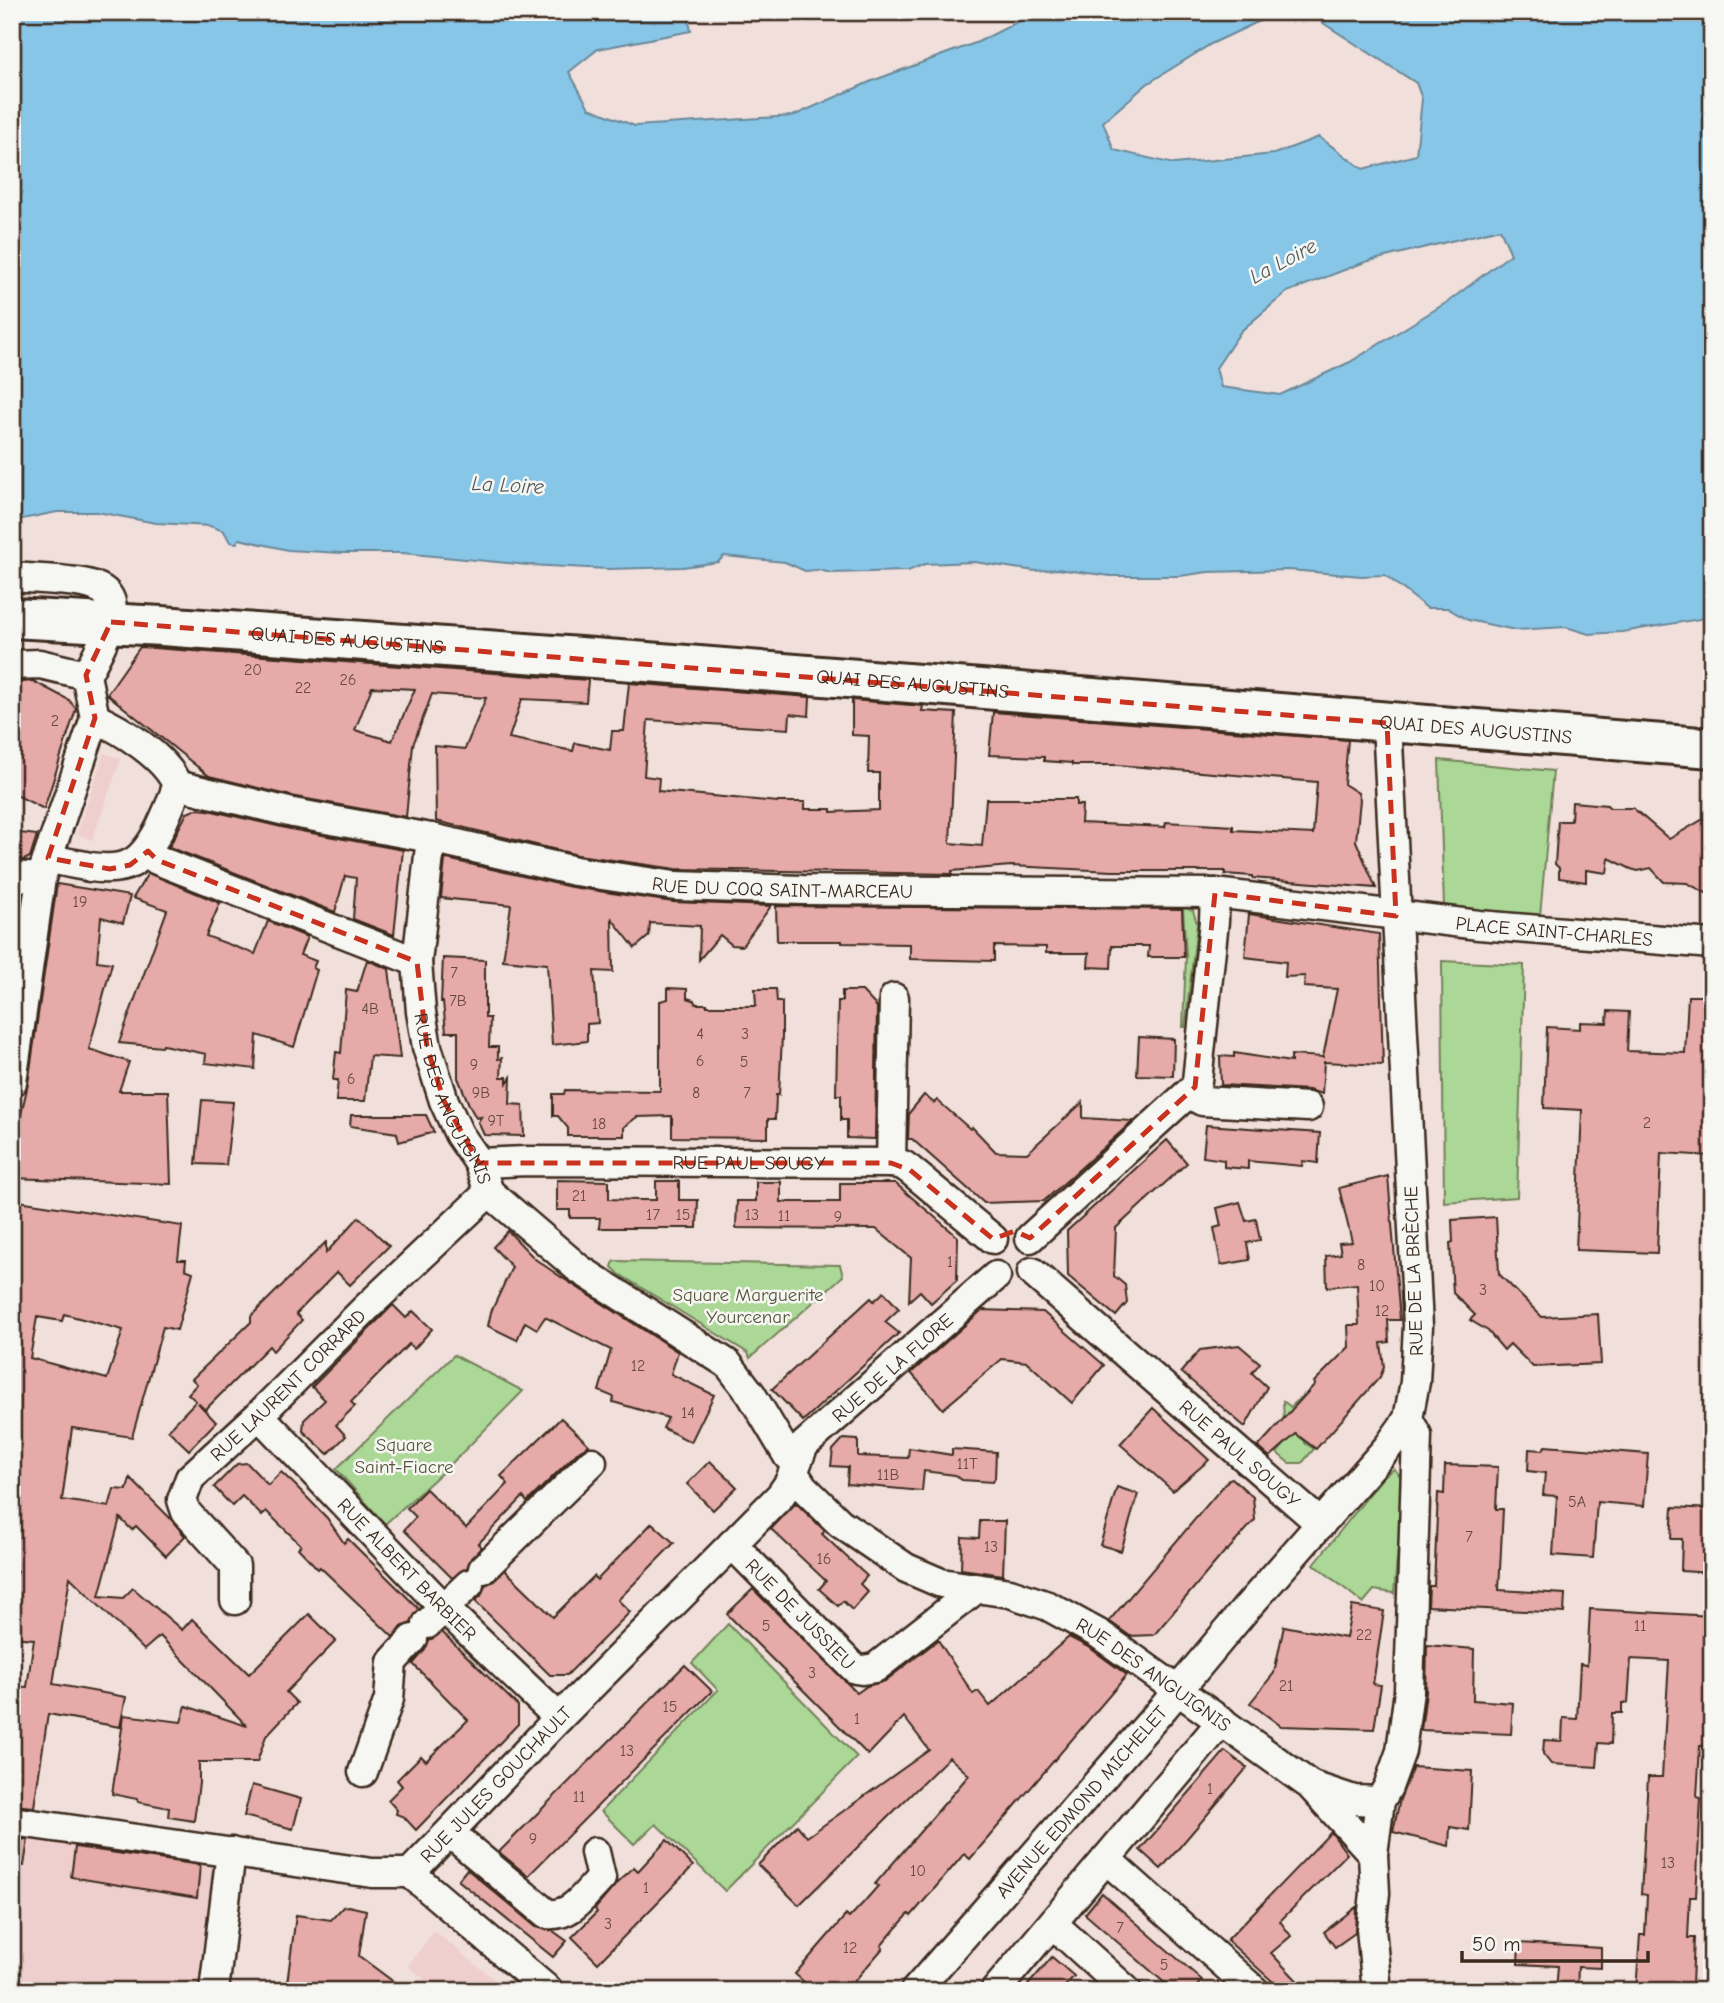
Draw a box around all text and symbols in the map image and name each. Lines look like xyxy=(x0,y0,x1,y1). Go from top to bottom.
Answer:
water label: La Loire xyxy=(1245,233,1321,289)
water label: La Loire xyxy=(471,471,545,499)
street label: QUAI DES AUGUSTINS xyxy=(250,623,444,659)
house number: 20 xyxy=(244,661,262,679)
street label: QUAI DES AUGUSTINS xyxy=(815,666,1010,703)
house number: 26 xyxy=(339,671,357,689)
house number: 22 xyxy=(295,679,311,697)
street label: QUAI DES AUGUSTINS xyxy=(1378,711,1573,749)
house number: 2 xyxy=(51,712,59,730)
street label: RUE DU COQ SAINT-MARCEAU xyxy=(651,873,913,903)
house number: 19 xyxy=(73,893,87,911)
street label: PLACE SAINT-CHARLES xyxy=(1454,912,1654,951)
house number: 7 xyxy=(450,964,458,982)
house number: 7B xyxy=(449,992,467,1010)
house number: 4B xyxy=(361,1000,379,1018)
street label: RUE DES ANGUIGNIS xyxy=(409,1011,495,1187)
house number: 4 xyxy=(696,1025,704,1043)
house number: 3 xyxy=(741,1025,749,1043)
house number: 6 xyxy=(696,1052,704,1070)
house number: 5 xyxy=(740,1053,748,1071)
house number: 9 xyxy=(470,1056,478,1074)
house number: 6 xyxy=(347,1070,355,1088)
house number: 9B xyxy=(472,1084,490,1102)
house number: 8 xyxy=(692,1084,700,1102)
house number: 7 xyxy=(743,1084,751,1102)
house number: 9T xyxy=(488,1112,505,1130)
house number: 2 xyxy=(1643,1114,1651,1132)
house number: 18 xyxy=(592,1115,606,1133)
street label: RUE PAUL SOUGY xyxy=(672,1152,826,1175)
street label: RUE DE LA BRÈCHE xyxy=(1400,1186,1428,1356)
house number: 21 xyxy=(572,1187,586,1205)
house number: 17 xyxy=(646,1206,660,1224)
house number: 15 xyxy=(675,1206,691,1224)
house number: 13 xyxy=(745,1206,759,1224)
house number: 11 xyxy=(778,1207,790,1225)
house number: 9 xyxy=(834,1208,842,1226)
house number: 1 xyxy=(947,1253,953,1271)
house number: 8 xyxy=(1357,1256,1365,1274)
house number: 10 xyxy=(1369,1277,1385,1295)
house number: 3 xyxy=(1479,1281,1487,1299)
park label: Square Marguerite Yourcenar xyxy=(672,1284,824,1328)
house number: 12 xyxy=(1375,1302,1389,1320)
street label: RUE LAURENT CORRARD xyxy=(206,1305,371,1466)
street label: RUE DE LA FLORE xyxy=(828,1309,958,1427)
house number: 12 xyxy=(631,1357,645,1375)
street label: RUE PAUL SOUGY xyxy=(1174,1396,1305,1513)
house number: 14 xyxy=(681,1404,695,1422)
park label: Square Saint-Fiacre xyxy=(354,1434,454,1478)
house number: 11T xyxy=(956,1455,978,1473)
house number: 11B xyxy=(877,1466,899,1484)
house number: 5A xyxy=(1568,1493,1586,1511)
street label: RUE ALBERT BARBIER xyxy=(333,1494,481,1645)
house number: 7 xyxy=(1465,1528,1473,1546)
house number: 13 xyxy=(984,1538,998,1556)
house number: 16 xyxy=(816,1550,832,1568)
street label: RUE DE JUSSIEU xyxy=(741,1554,859,1675)
street label: RUE DES ANGUIGNIS xyxy=(1072,1614,1235,1737)
house number: 5 xyxy=(762,1617,770,1635)
house number: 11 xyxy=(1634,1617,1646,1635)
house number: 22 xyxy=(1356,1626,1372,1644)
house number: 3 xyxy=(808,1664,816,1682)
house number: 21 xyxy=(1279,1677,1293,1695)
house number: 15 xyxy=(662,1698,678,1716)
street label: RUE JULES GOUCHAULT xyxy=(416,1702,576,1867)
street label: AVENUE EDMOND MICHELET xyxy=(992,1702,1172,1903)
house number: 1 xyxy=(854,1710,860,1728)
house number: 13 xyxy=(620,1742,634,1760)
house number: 1 xyxy=(1207,1780,1213,1798)
house number: 11 xyxy=(573,1788,585,1806)
house number: 9 xyxy=(529,1830,537,1848)
house number: 13 xyxy=(1661,1854,1675,1872)
house number: 10 xyxy=(910,1862,926,1880)
house number: 1 xyxy=(643,1879,649,1897)
house number: 3 xyxy=(604,1915,612,1933)
house number: 7 xyxy=(1116,1919,1124,1937)
scale bar xyxy=(1462,1919,1647,1963)
text: 50 m xyxy=(1472,1932,1521,1956)
house number: 12 xyxy=(843,1939,857,1957)
house number: 5 xyxy=(1160,1956,1168,1974)

